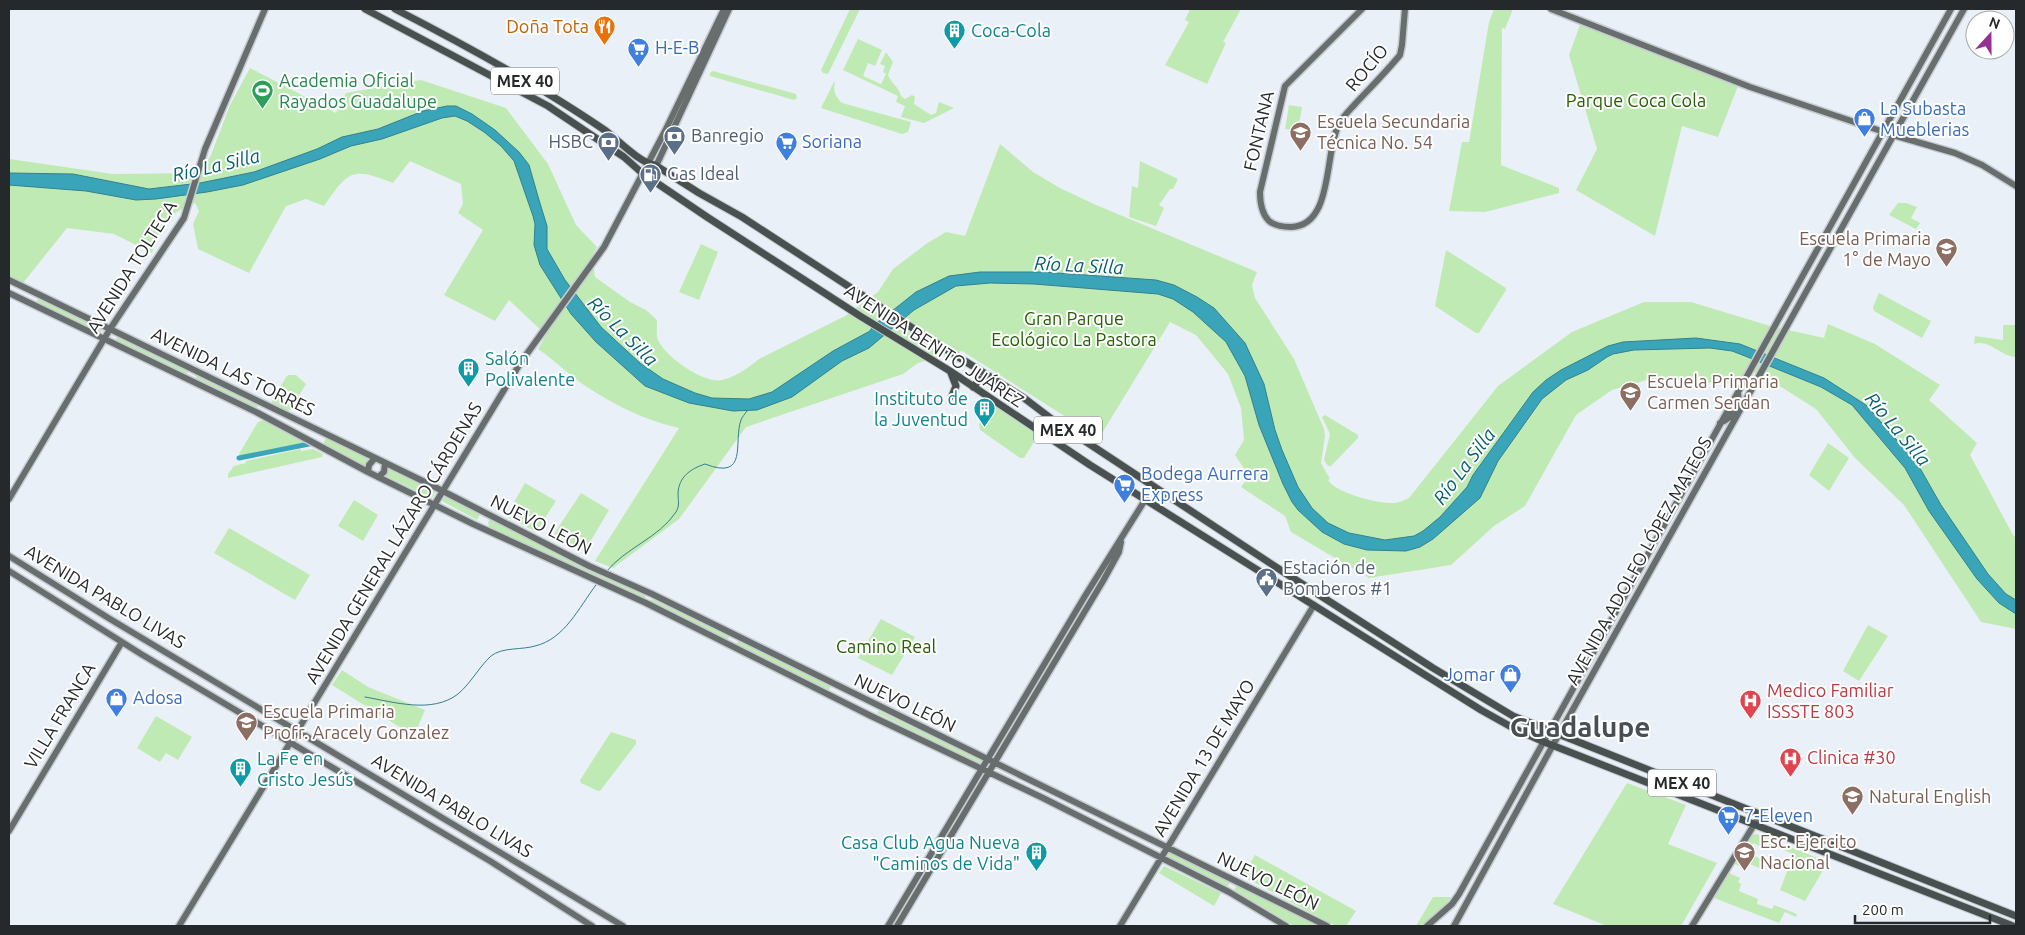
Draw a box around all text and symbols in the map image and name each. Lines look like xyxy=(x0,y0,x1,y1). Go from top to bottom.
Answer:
north arrow xyxy=(1965,10,2015,60)
text: N xyxy=(1987,14,2002,32)
restaurant icon: Doña Tota xyxy=(593,15,617,46)
place label: Doña Tota xyxy=(506,16,589,36)
building icon: Coca-Cola xyxy=(943,19,967,50)
place label: Coca-Cola xyxy=(971,20,1051,40)
supermarket icon: H-E-B xyxy=(627,36,651,67)
place label: H-E-B xyxy=(655,37,699,57)
street label: ROCÍO xyxy=(1340,39,1392,95)
road number: MEX 40 xyxy=(491,68,559,94)
place label: Academia Oficial Rayados Guadalupe xyxy=(279,70,437,111)
sports icon: Academia Oficial Rayados Guadalupe xyxy=(251,79,275,110)
street label: FONTANA xyxy=(1239,89,1277,173)
park label: Parque Coca Cola xyxy=(1566,90,1706,110)
place label: La Subasta Mueblerias xyxy=(1880,98,1969,139)
shop icon: La Subasta Mueblerias xyxy=(1852,107,1876,138)
place label: Escuela Secundaria Técnica No. 54 xyxy=(1317,111,1470,152)
school or university icon: Escuela Secundaria Técnica No. 54 xyxy=(1289,120,1313,151)
bank icon: Banregio xyxy=(663,124,687,155)
place label: Banregio xyxy=(691,125,764,145)
bank icon: HSBC xyxy=(597,130,621,161)
supermarket icon: Soriana xyxy=(774,130,798,161)
place label: HSBC xyxy=(549,131,593,151)
place label: Soriana xyxy=(802,131,862,151)
water label: Río La Silla xyxy=(170,144,262,186)
fuel station icon: Gas Ideal xyxy=(639,162,663,193)
place label: Gas Ideal xyxy=(667,163,739,183)
street label: AVENIDA TOLTECA xyxy=(82,196,180,336)
place label: Escuela Primaria 1° de Mayo xyxy=(1799,228,1931,269)
school or university icon: Escuela Primaria 1° de Mayo xyxy=(1935,237,1959,268)
water label: Río La Silla xyxy=(1034,252,1124,278)
street label: AVENIDA BENITO JUÁREZ xyxy=(841,279,1028,411)
water label: Río La Silla xyxy=(584,292,662,370)
park label: Gran Parque Ecológico La Pastora xyxy=(991,308,1157,349)
street label: AVENIDA LAS TORRES xyxy=(149,323,318,419)
place label: Salón Polivalente xyxy=(485,348,575,389)
building icon: Salón Polivalente xyxy=(457,357,481,388)
place label: Escuela Primaria Carmen Serdan xyxy=(1647,371,1779,412)
school or university icon: Escuela Primaria Carmen Serdan xyxy=(1619,380,1643,411)
place label: Instituto de la Juventud xyxy=(874,388,968,429)
water label: Río La Silla xyxy=(1861,388,1935,470)
building icon: Instituto de la Juventud xyxy=(972,397,996,428)
street label: AVENIDA GENERAL LÁZARO CÁRDENAS xyxy=(300,398,485,687)
road number: MEX 40 xyxy=(1034,416,1102,444)
water label: Río La Silla xyxy=(1428,424,1500,508)
street label: AVENIDA ADOLFO LÓPEZ MATEOS xyxy=(1561,433,1715,688)
place label: Bodega Aurrera Express xyxy=(1141,463,1269,504)
supermarket icon: Bodega Aurrera Express xyxy=(1113,472,1137,503)
street label: NUEVO LEÓN xyxy=(488,489,596,558)
street label: AVENIDA PABLO LIVAS xyxy=(22,540,189,652)
place label: Estación de Bomberos #1 xyxy=(1283,557,1392,598)
public building icon: Estación de Bomberos #1 xyxy=(1255,566,1279,597)
park label: Camino Real xyxy=(836,636,936,656)
street label: VILLA FRANCA xyxy=(20,659,99,772)
shop icon: Jomar xyxy=(1499,663,1523,694)
place label: Jomar xyxy=(1444,664,1495,684)
street label: NUEVO LEÓN xyxy=(851,668,960,735)
street label: AVENIDA 13 DE MAYO xyxy=(1148,675,1258,839)
place label: Medico Familiar ISSSTE 803 xyxy=(1767,680,1894,721)
shop icon: Adosa xyxy=(105,686,129,717)
place label: Adosa xyxy=(133,687,183,707)
hospital icon: Medico Familiar ISSSTE 803 xyxy=(1739,689,1763,720)
place label: Escuela Primaria Profr. Aracely Gonzalez xyxy=(263,701,449,742)
school or university icon: Escuela Primaria Profr. Aracely Gonzalez xyxy=(235,710,259,741)
district label: Guadalupe xyxy=(1510,711,1650,742)
hospital icon: Clinica #30 xyxy=(1779,746,1803,777)
place label: Clinica #30 xyxy=(1807,747,1896,767)
place label: La Fe en Cristo Jesús xyxy=(257,748,354,789)
street label: AVENIDA PABLO LIVAS xyxy=(369,749,536,861)
building icon: La Fe en Cristo Jesús xyxy=(229,757,253,788)
road number: MEX 40 xyxy=(1648,770,1716,796)
school or university icon: Natural English xyxy=(1841,785,1865,816)
place label: Natural English xyxy=(1869,786,1991,806)
supermarket icon: 7-Eleven xyxy=(1716,804,1740,835)
place label: 7-Eleven xyxy=(1744,805,1813,825)
place label: Esc. Ejercito Nacional xyxy=(1760,831,1857,872)
place label: Casa Club Agua Nueva "Caminos de Vida" xyxy=(841,832,1020,873)
school or university icon: Esc. Ejercito Nacional xyxy=(1732,840,1756,871)
building icon: Casa Club Agua Nueva "Caminos de Vida" xyxy=(1024,841,1048,872)
street label: NUEVO LEÓN xyxy=(1214,846,1323,913)
scale bar xyxy=(1855,892,1990,924)
text: 200 m xyxy=(1862,901,1904,918)

